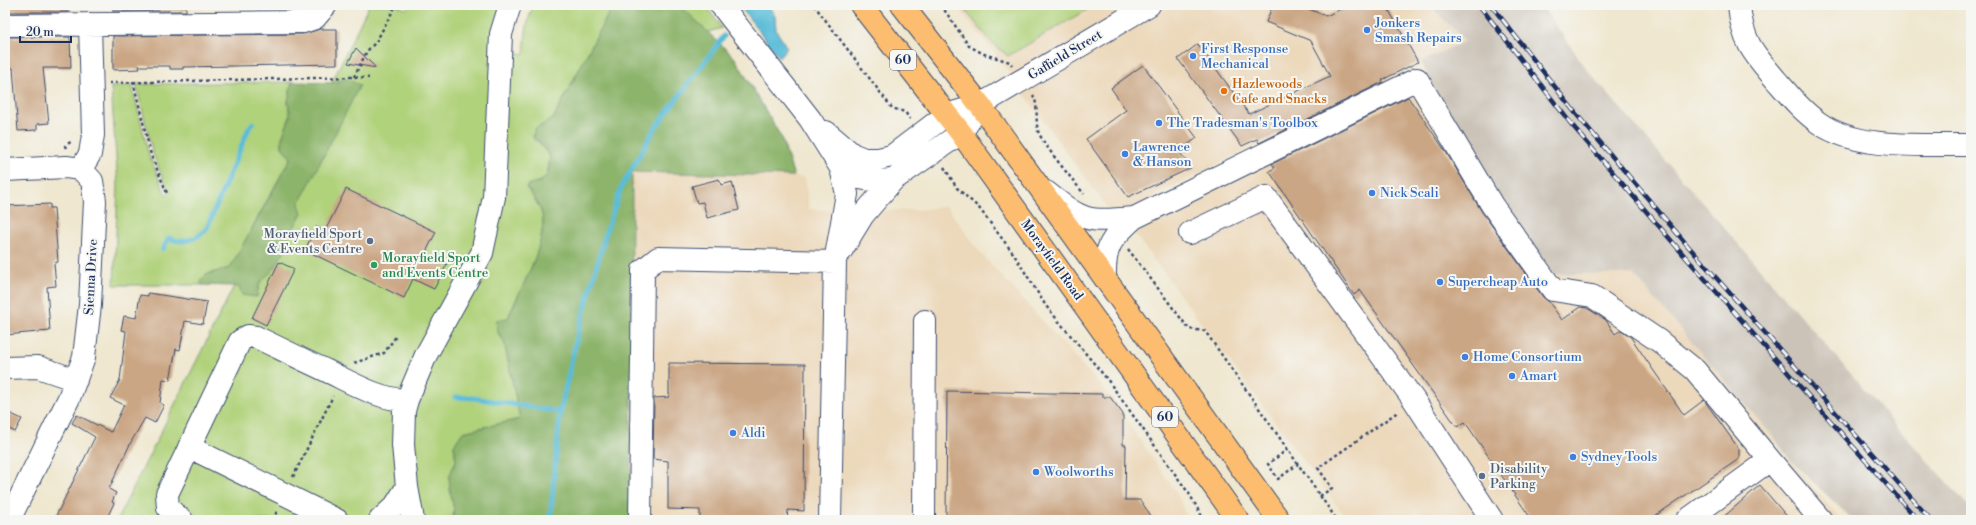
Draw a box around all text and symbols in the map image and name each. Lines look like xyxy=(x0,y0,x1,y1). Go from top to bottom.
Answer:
place label: Jonkers Smash Repairs xyxy=(1374,15,1462,46)
scale bar xyxy=(20,18,71,44)
text: 20 m xyxy=(26,25,54,40)
marker: Jonkers Smash Repairs xyxy=(1362,25,1372,35)
street label: Gaffield Street xyxy=(1025,26,1105,83)
place label: First Response Mechanical xyxy=(1201,41,1289,72)
road number: 60 xyxy=(890,50,916,70)
marker: First Response Mechanical xyxy=(1188,51,1198,61)
place label: Hazlewoods Cafe and Snacks xyxy=(1232,76,1327,107)
marker: Hazlewoods Cafe and Snacks xyxy=(1219,86,1229,96)
place label: The Tradesman's Toolbox xyxy=(1167,115,1318,131)
marker: The Tradesman's Toolbox xyxy=(1154,118,1164,128)
place label: Lawrence & Hanson xyxy=(1133,139,1192,170)
marker: Lawrence & Hanson xyxy=(1120,149,1130,159)
place label: Nick Scali xyxy=(1380,185,1439,201)
marker: Nick Scali xyxy=(1367,188,1377,198)
street label: Morayfield Road xyxy=(1017,217,1087,304)
place label: Morayfield Sport & Events Centre xyxy=(264,226,362,257)
marker: Morayfield Sport & Events Centre xyxy=(365,236,375,246)
street label: Sienna Drive xyxy=(81,238,101,315)
place label: Morayfield Sport and Events Centre xyxy=(382,250,489,281)
marker: Morayfield Sport and Events Centre xyxy=(369,260,379,270)
place label: Supercheap Auto xyxy=(1448,274,1548,290)
marker: Supercheap Auto xyxy=(1435,277,1445,287)
place label: Home Consortium xyxy=(1473,349,1583,365)
marker: Home Consortium xyxy=(1460,352,1470,362)
place label: Amart xyxy=(1519,368,1558,384)
marker: Amart xyxy=(1507,371,1517,381)
road number: 60 xyxy=(1152,407,1178,427)
place label: Aldi xyxy=(740,425,765,441)
marker: Aldi xyxy=(728,428,738,438)
place label: Sydney Tools xyxy=(1581,449,1657,465)
marker: Sydney Tools xyxy=(1568,452,1578,462)
place label: Disability Parking xyxy=(1490,461,1548,492)
place label: Woolworths xyxy=(1043,464,1114,480)
marker: Woolworths xyxy=(1031,467,1041,477)
marker: Disability Parking xyxy=(1477,471,1487,481)

